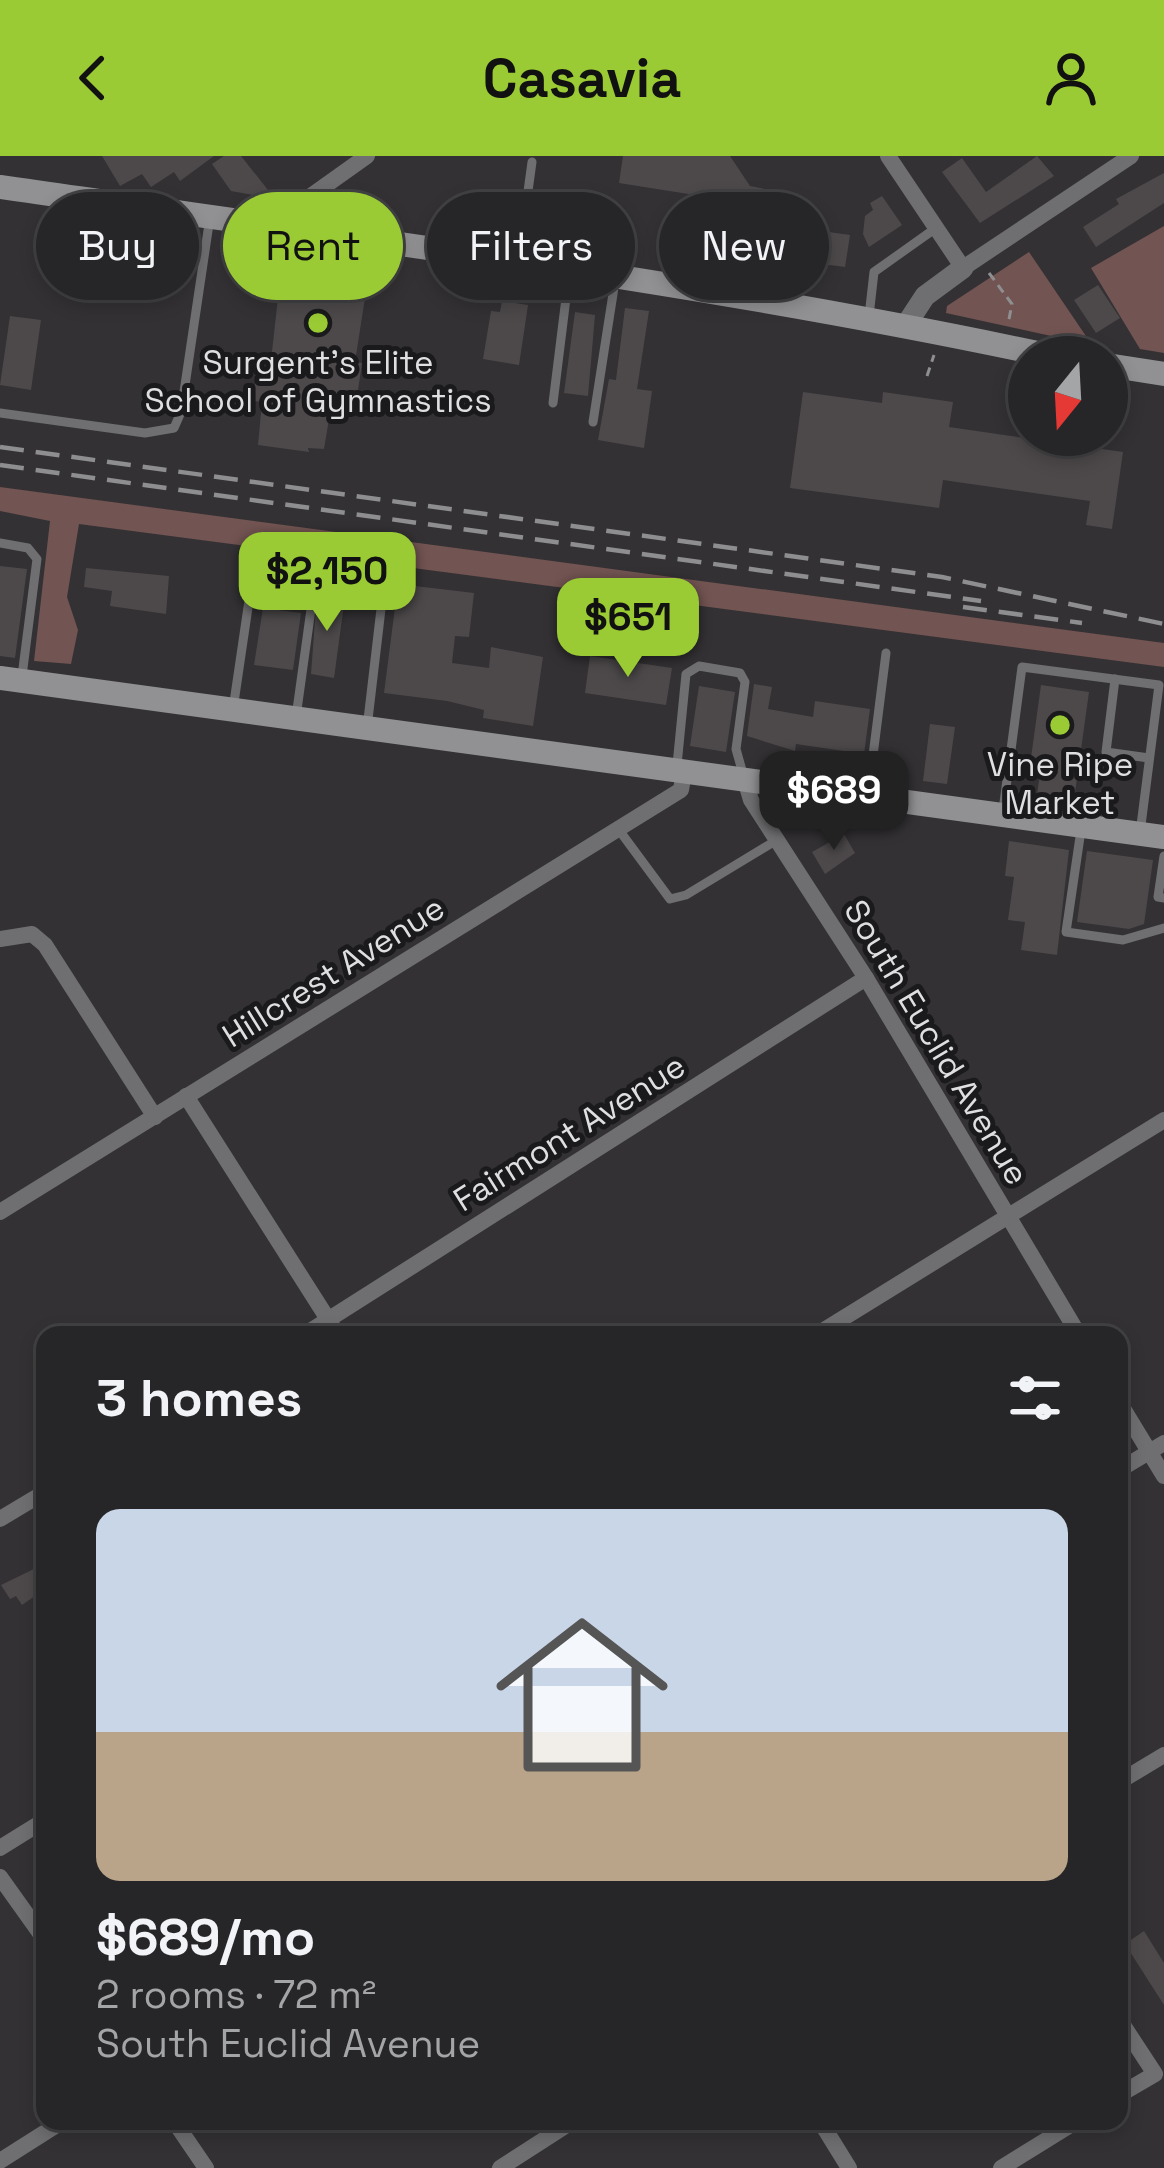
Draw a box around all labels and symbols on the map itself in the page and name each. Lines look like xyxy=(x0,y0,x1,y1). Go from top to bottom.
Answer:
marker: Surgent's Elite School of Gymnastics xyxy=(305,310,331,336)
north arrow xyxy=(1008,336,1128,456)
place label: Surgent's Elite School of Gymnastics xyxy=(144,342,492,422)
pin: $2,150 xyxy=(229,532,425,634)
pin: $651 xyxy=(557,578,699,680)
marker: Vine Ripe Market xyxy=(1047,712,1073,738)
place label: Vine Ripe Market xyxy=(987,744,1133,824)
pin: $689 xyxy=(763,751,905,853)
street label: Hillcrest Avenue xyxy=(215,887,452,1057)
street label: South Euclid Avenue xyxy=(834,892,1038,1193)
street label: Fairmont Avenue xyxy=(446,1045,693,1221)

